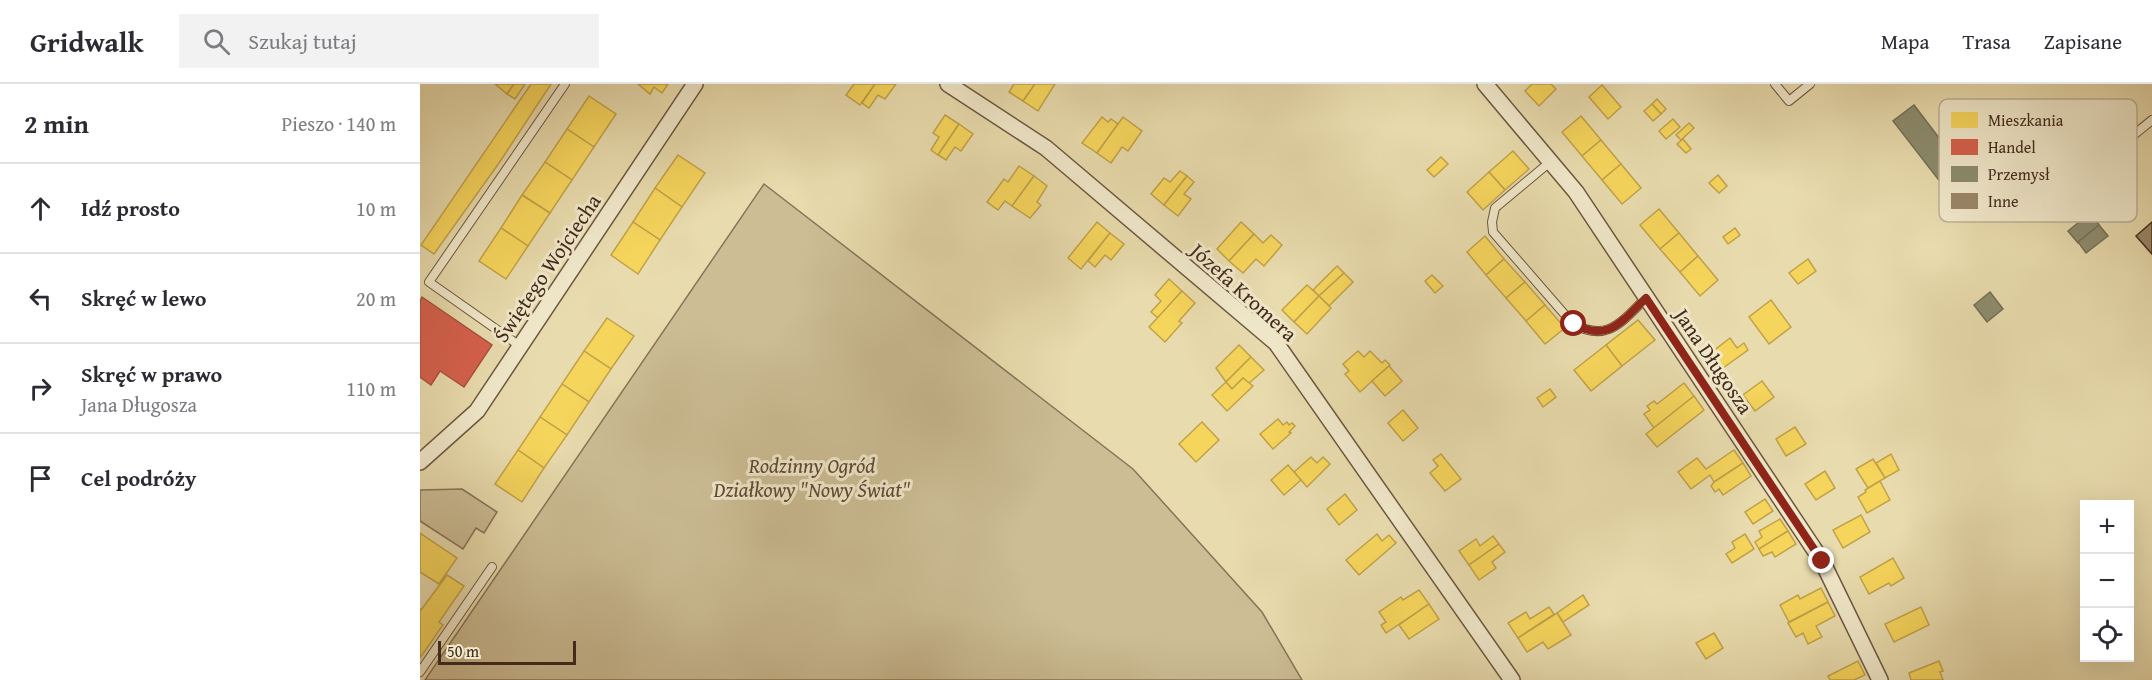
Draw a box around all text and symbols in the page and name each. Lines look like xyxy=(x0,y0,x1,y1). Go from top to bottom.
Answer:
search box xyxy=(179,14,599,68)
text: Gridwalk xyxy=(30,21,143,62)
icon: search xyxy=(200,25,233,58)
text: Szukaj tutaj xyxy=(248,25,357,57)
text: Mapa xyxy=(1881,26,1929,57)
text: Trasa xyxy=(1962,26,2011,57)
text: Zapisane xyxy=(2044,26,2122,57)
legend xyxy=(1939,99,2137,222)
text: 2 min xyxy=(24,104,89,143)
text: Mieszkania xyxy=(1988,108,2064,132)
text: Pieszo · 140 m xyxy=(282,109,396,138)
text: Handel xyxy=(1988,135,2036,159)
text: Przemysł xyxy=(1988,162,2050,186)
street label: Świętego Wojciecha xyxy=(486,188,608,348)
text: Inne xyxy=(1988,189,2018,213)
icon: ahead xyxy=(24,192,57,225)
text: Idź prosto xyxy=(81,192,180,224)
text: 10 m xyxy=(356,194,396,223)
street label: Józefa Kromera xyxy=(1181,233,1304,349)
icon: left xyxy=(24,282,57,315)
text: Skręć w lewo xyxy=(81,282,207,314)
text: 20 m xyxy=(356,284,396,313)
street label: Jana Długosza xyxy=(1665,299,1761,420)
route start xyxy=(1560,310,1586,336)
text: Skręć w prawo xyxy=(81,358,222,390)
icon: right xyxy=(24,372,57,405)
text: 110 m xyxy=(346,374,396,403)
text: Jana Długosza xyxy=(81,390,197,419)
park label: Rodzinny Ogród Działkowy "Nowy Świat" xyxy=(713,450,911,505)
icon: arrive xyxy=(24,462,57,495)
text: Cel podróży xyxy=(81,462,196,494)
map controls xyxy=(2080,500,2134,662)
button: + xyxy=(2080,500,2134,554)
route end xyxy=(1808,547,1834,573)
button: − xyxy=(2080,554,2134,608)
button: locate xyxy=(2080,608,2134,662)
scale bar xyxy=(438,638,576,666)
text: 50 m xyxy=(447,639,479,663)

